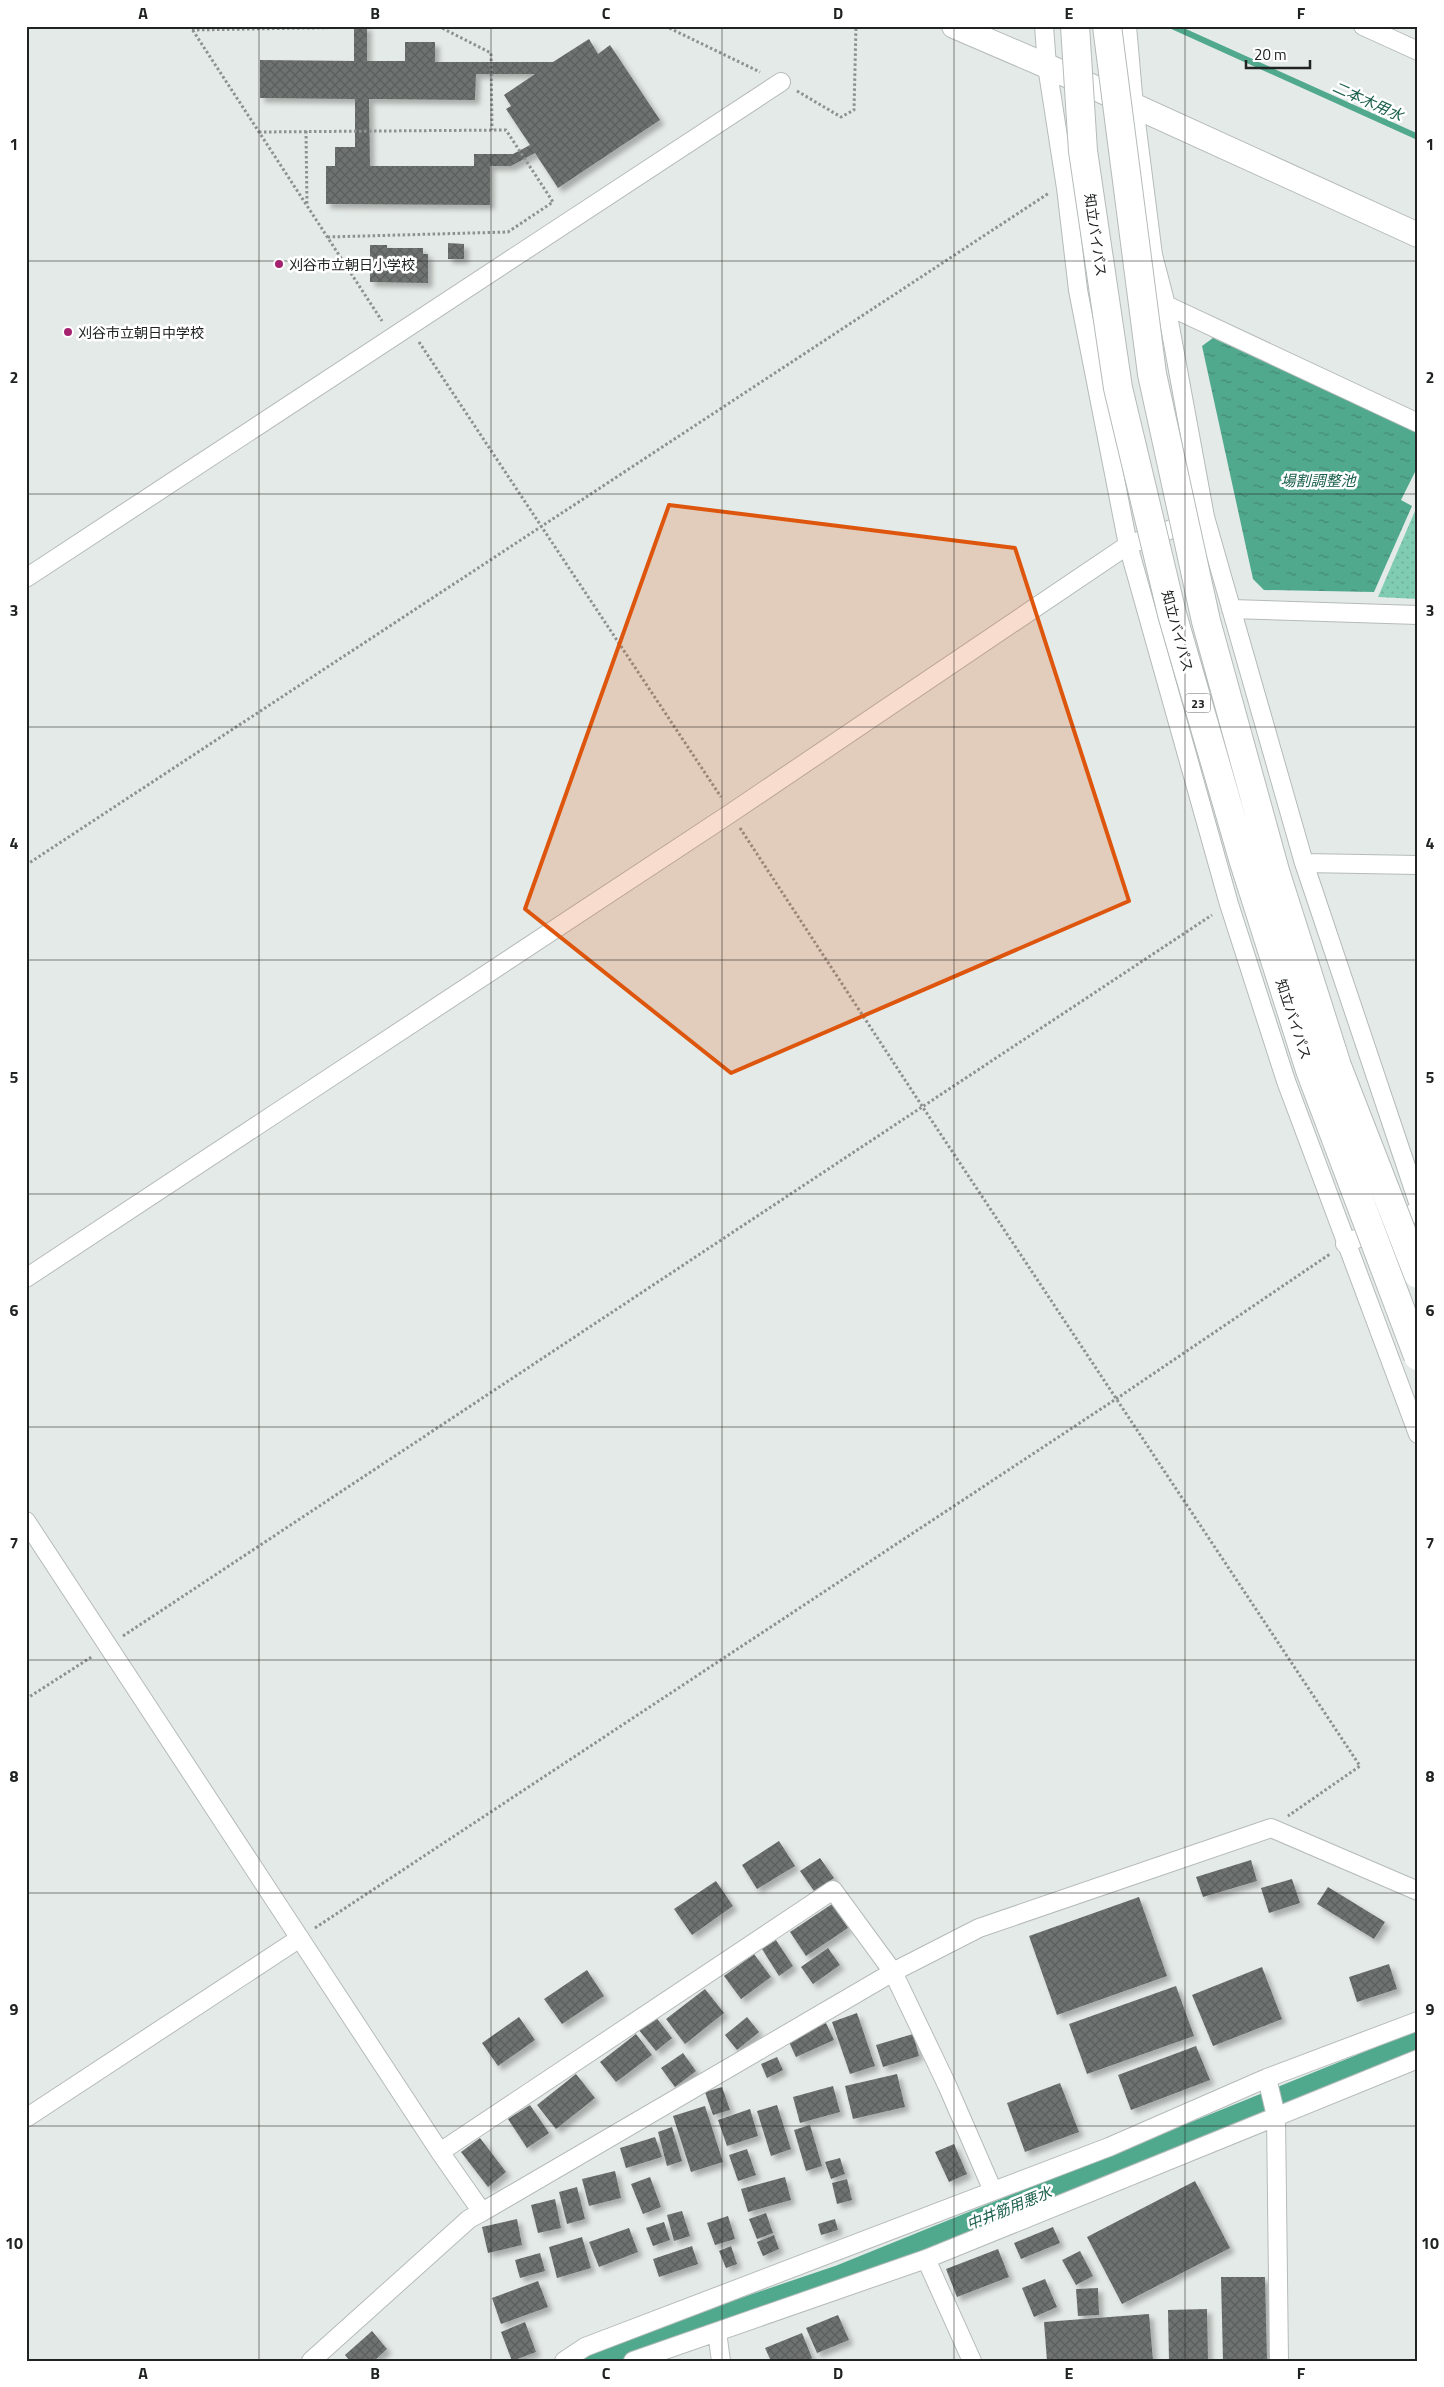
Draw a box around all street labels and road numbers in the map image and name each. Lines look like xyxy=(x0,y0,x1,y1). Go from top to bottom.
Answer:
street label: 知立バイパス xyxy=(1080,192,1112,278)
street label: 知立バイパス xyxy=(1157,588,1199,674)
road number: 23 xyxy=(1186,694,1210,712)
street label: 知立バイパス xyxy=(1271,976,1317,1062)

